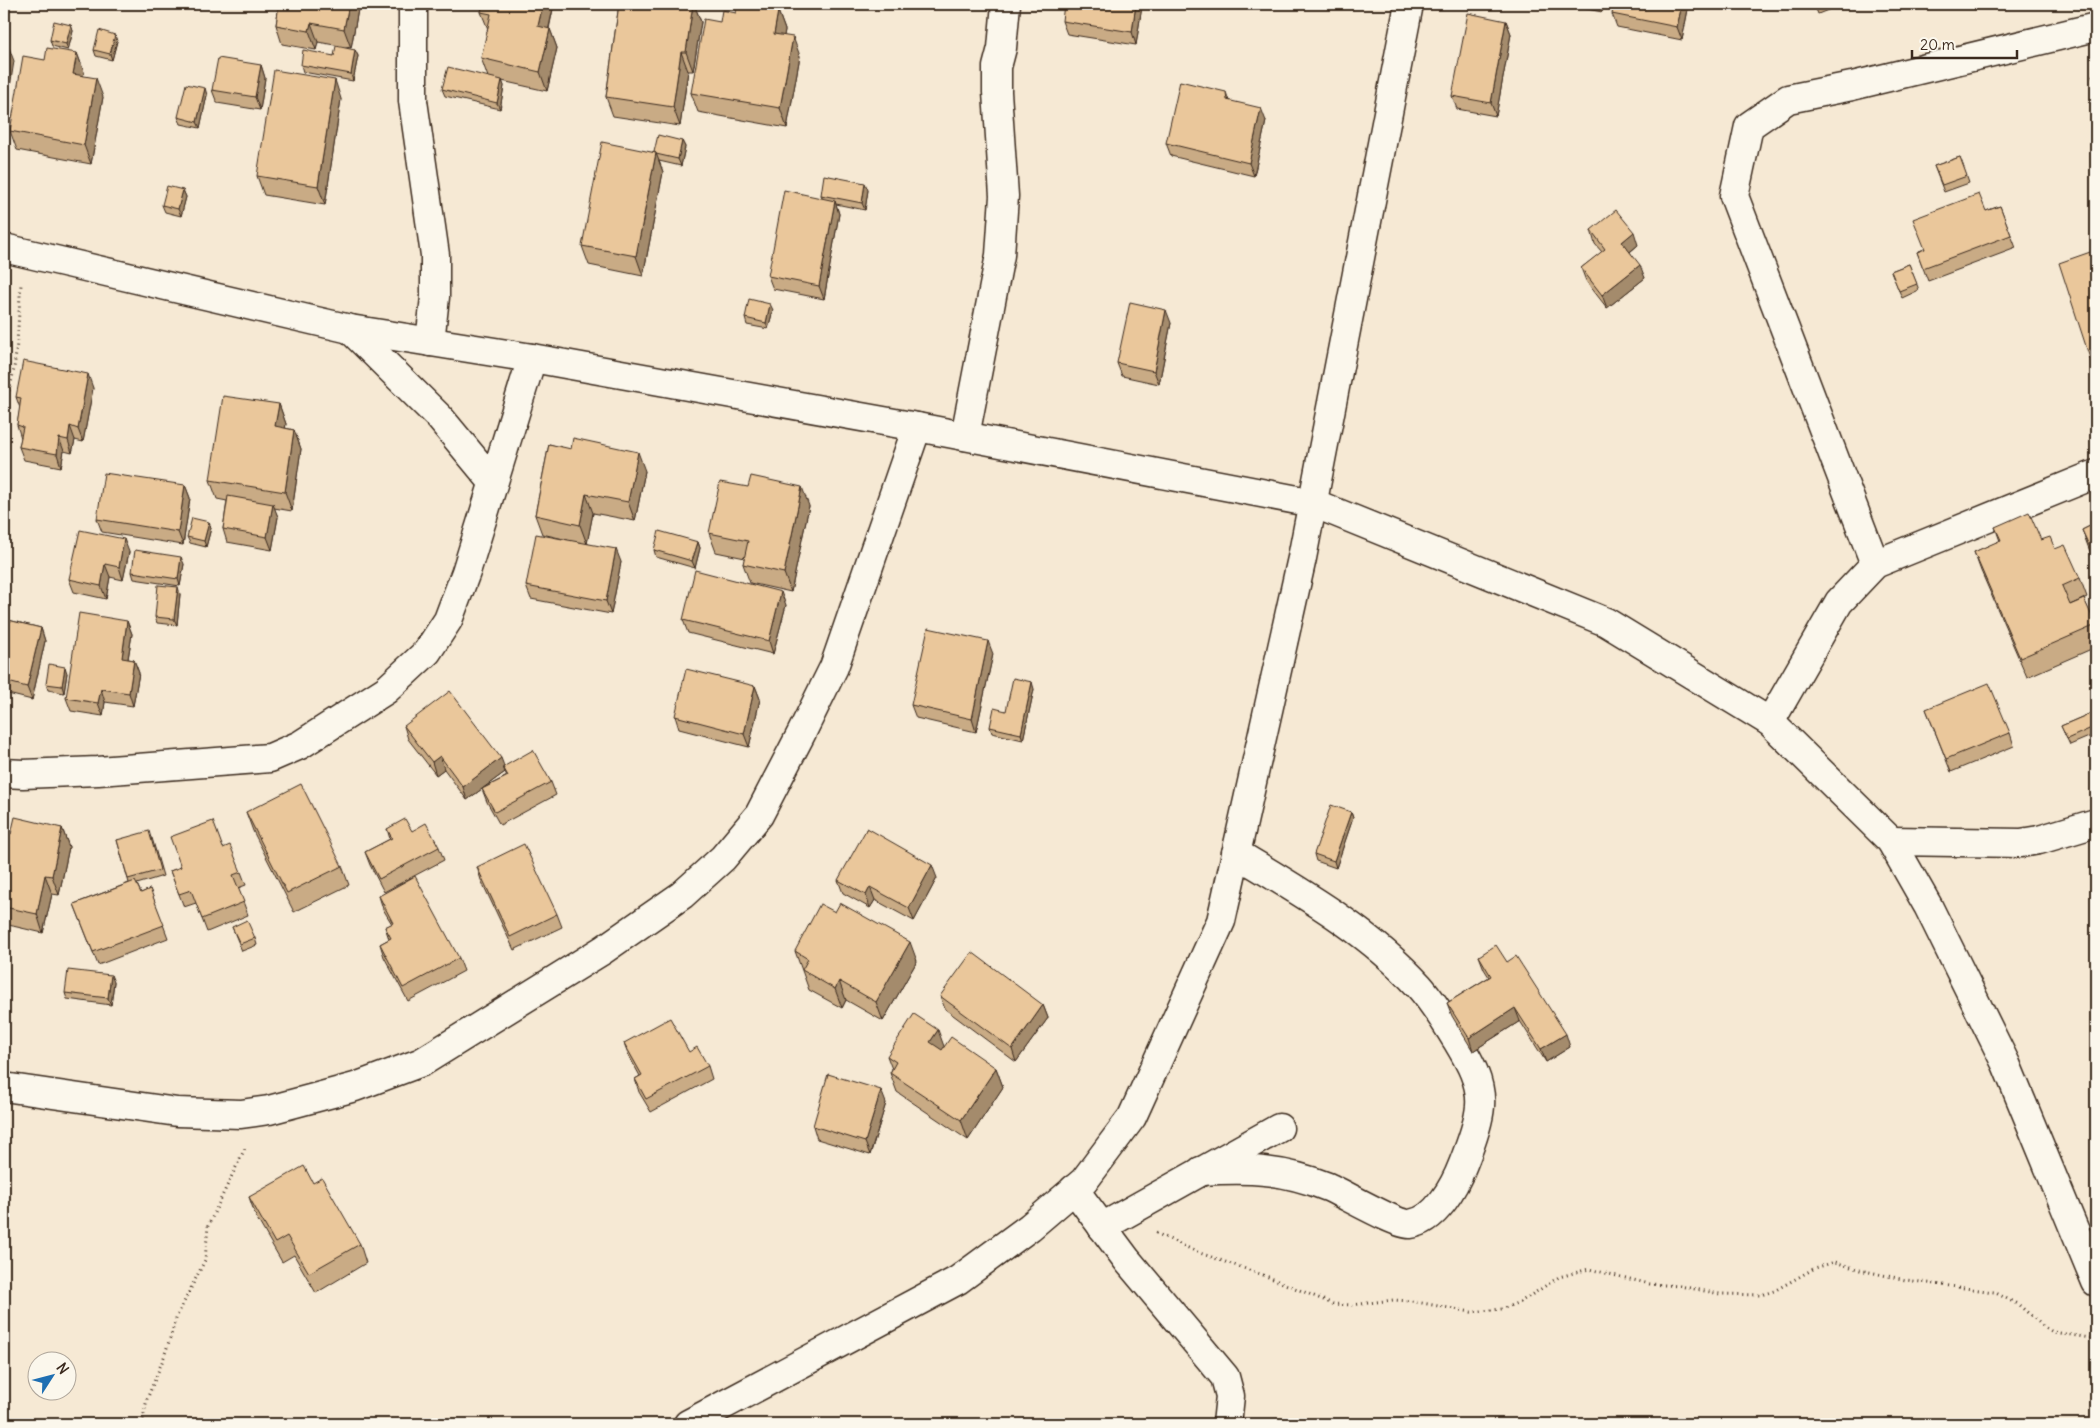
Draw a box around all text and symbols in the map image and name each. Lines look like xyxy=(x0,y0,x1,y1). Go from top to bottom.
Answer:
scale bar xyxy=(1912,28,2018,60)
text: 20 m xyxy=(1920,35,1955,54)
north arrow xyxy=(28,1350,78,1400)
text: N xyxy=(52,1359,73,1378)

